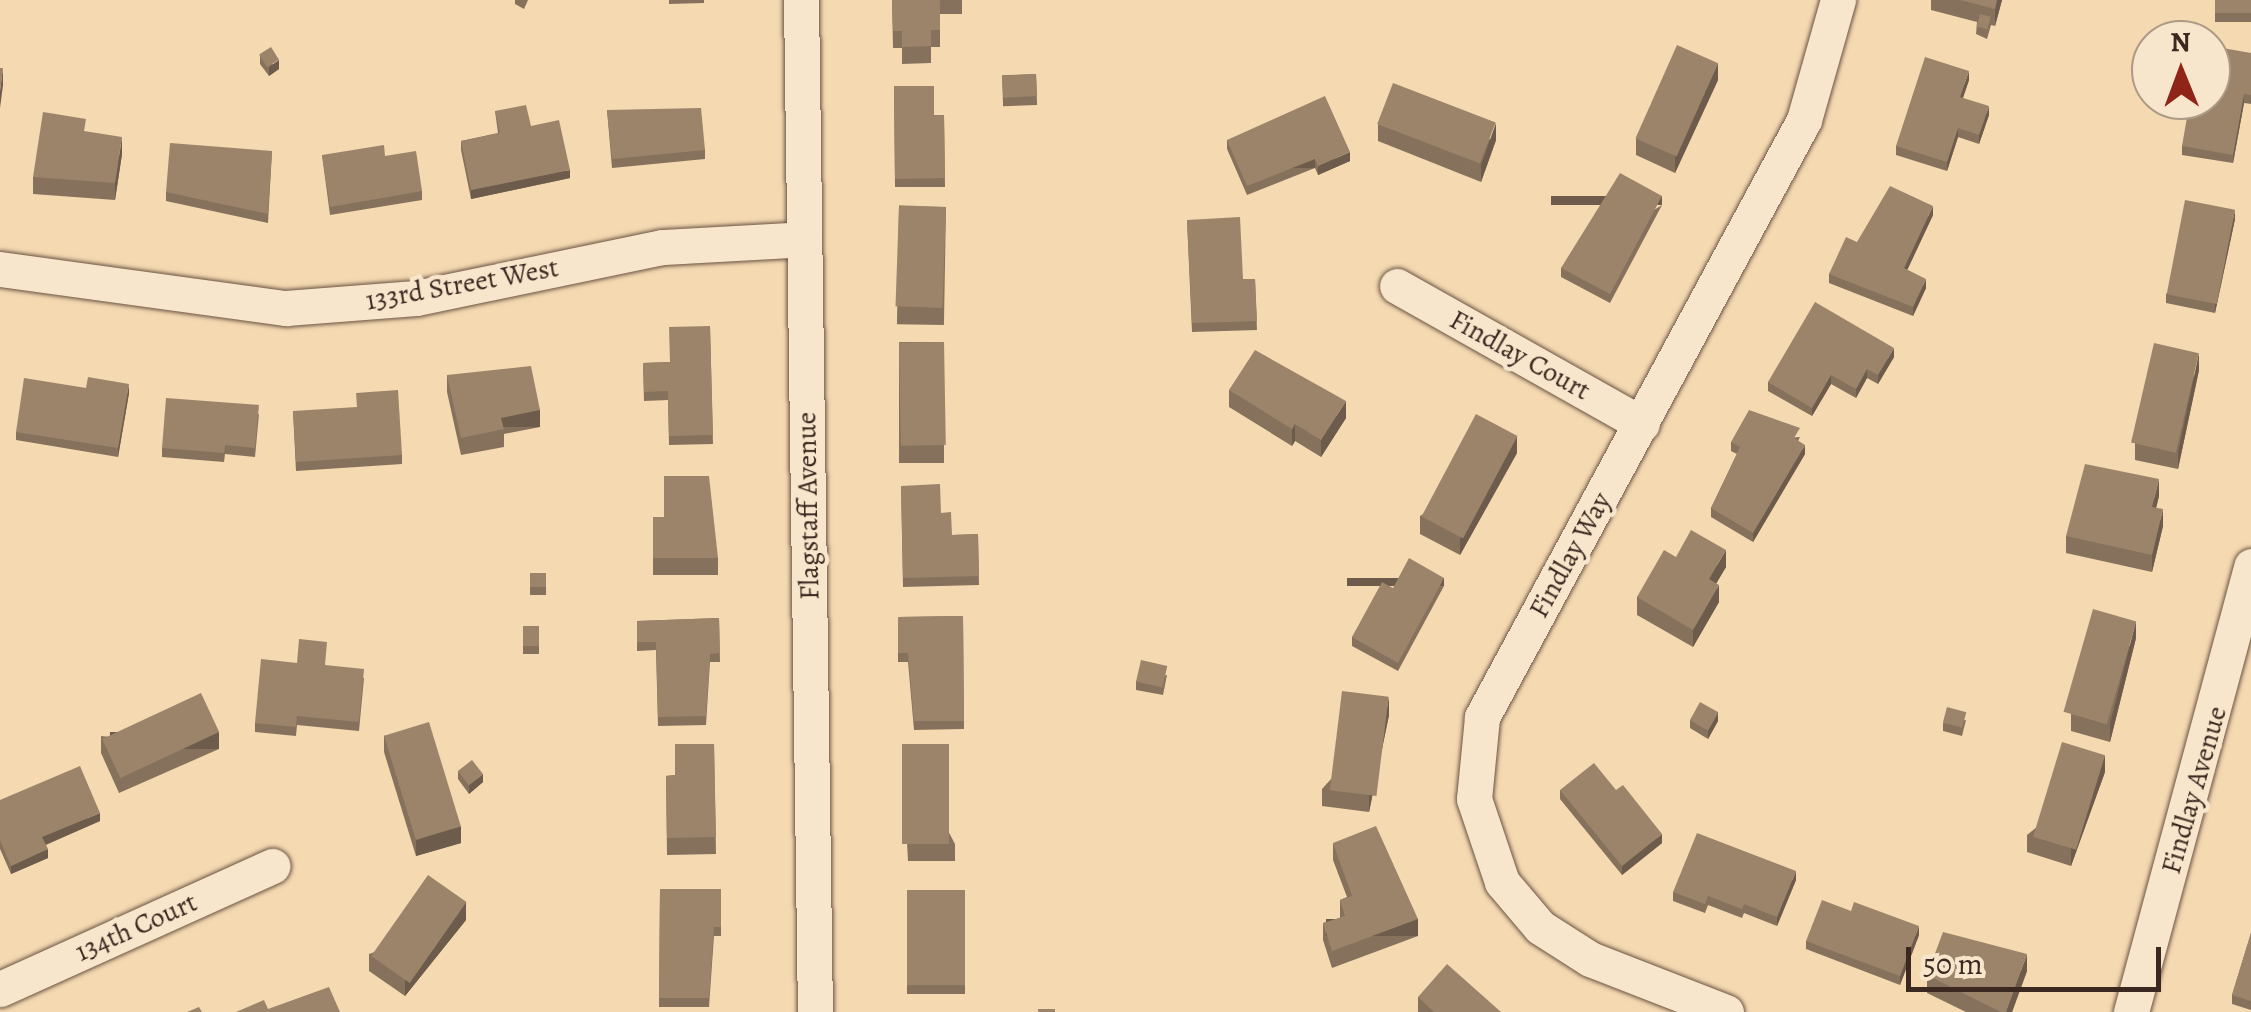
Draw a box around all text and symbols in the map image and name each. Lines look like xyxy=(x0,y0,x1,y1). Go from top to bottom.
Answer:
north arrow xyxy=(2131,20,2231,120)
text: N xyxy=(2170,23,2191,61)
street label: 133rd Street West xyxy=(363,250,561,318)
street label: Findlay Court xyxy=(1444,303,1596,407)
street label: Flagstaff Avenue xyxy=(790,412,826,600)
street label: Findlay Way xyxy=(1522,486,1618,624)
street label: Findlay Avenue xyxy=(2154,702,2234,878)
street label: 134th Court xyxy=(70,885,202,969)
scale bar xyxy=(1911,927,2166,989)
text: 50 m xyxy=(1923,944,1983,984)

